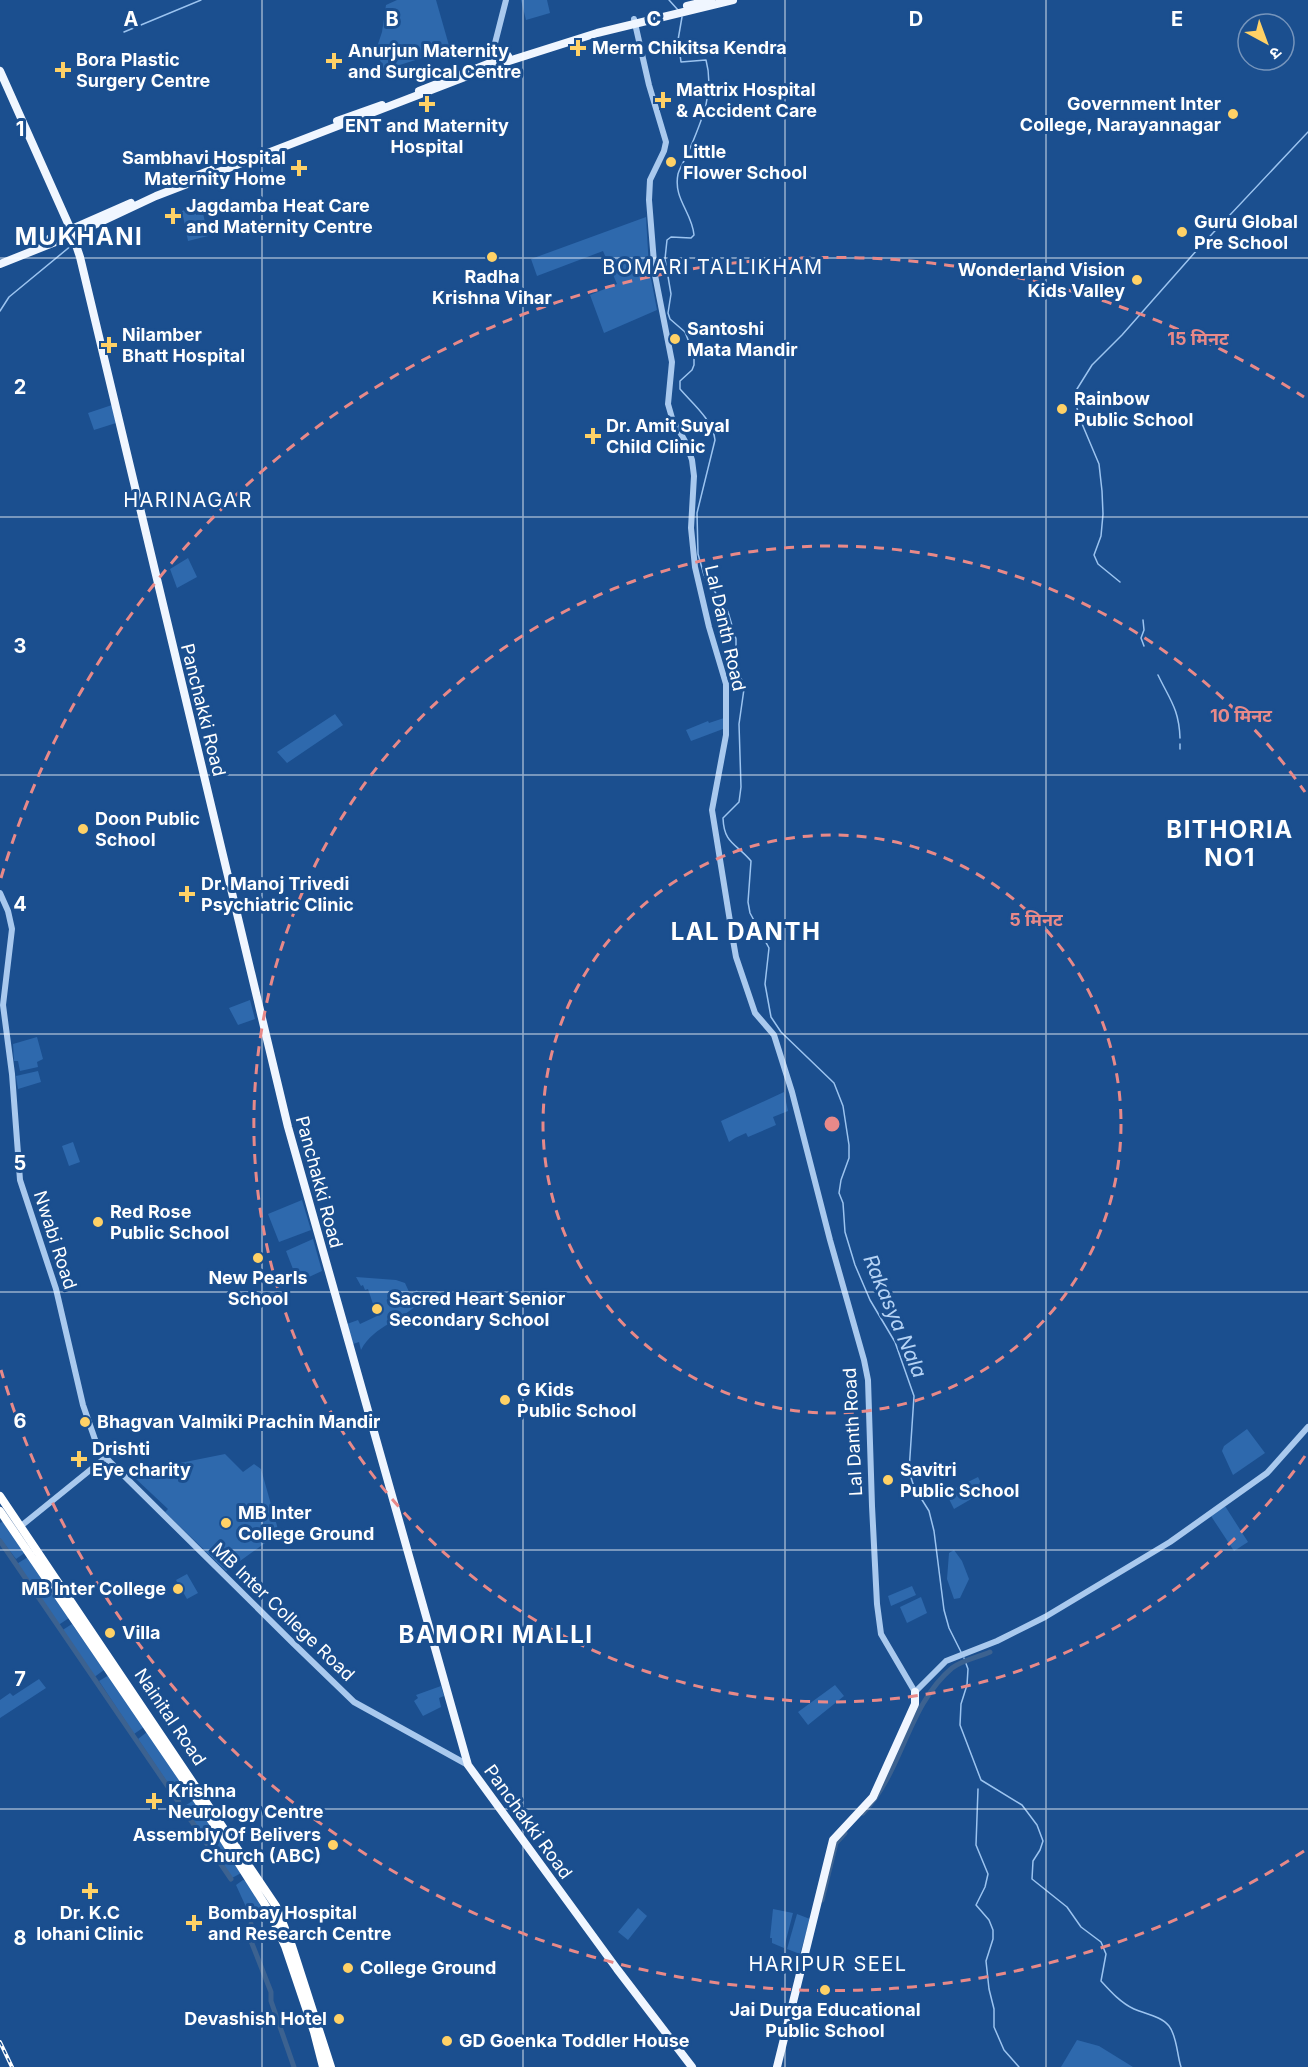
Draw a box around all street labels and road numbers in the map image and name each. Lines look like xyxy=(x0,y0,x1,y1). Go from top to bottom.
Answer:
street label: Lal Danth Road xyxy=(701,563,750,693)
street label: Panchakki Road xyxy=(177,641,230,778)
street label: Panchakki Road xyxy=(292,1114,347,1250)
street label: Nwabi Road xyxy=(30,1188,81,1292)
street label: Lal Danth Road xyxy=(839,1367,866,1497)
street label: MB Inter College Road xyxy=(208,1538,359,1685)
street label: Nainital Road xyxy=(130,1664,210,1769)
street label: Panchakki Road xyxy=(480,1761,577,1883)

